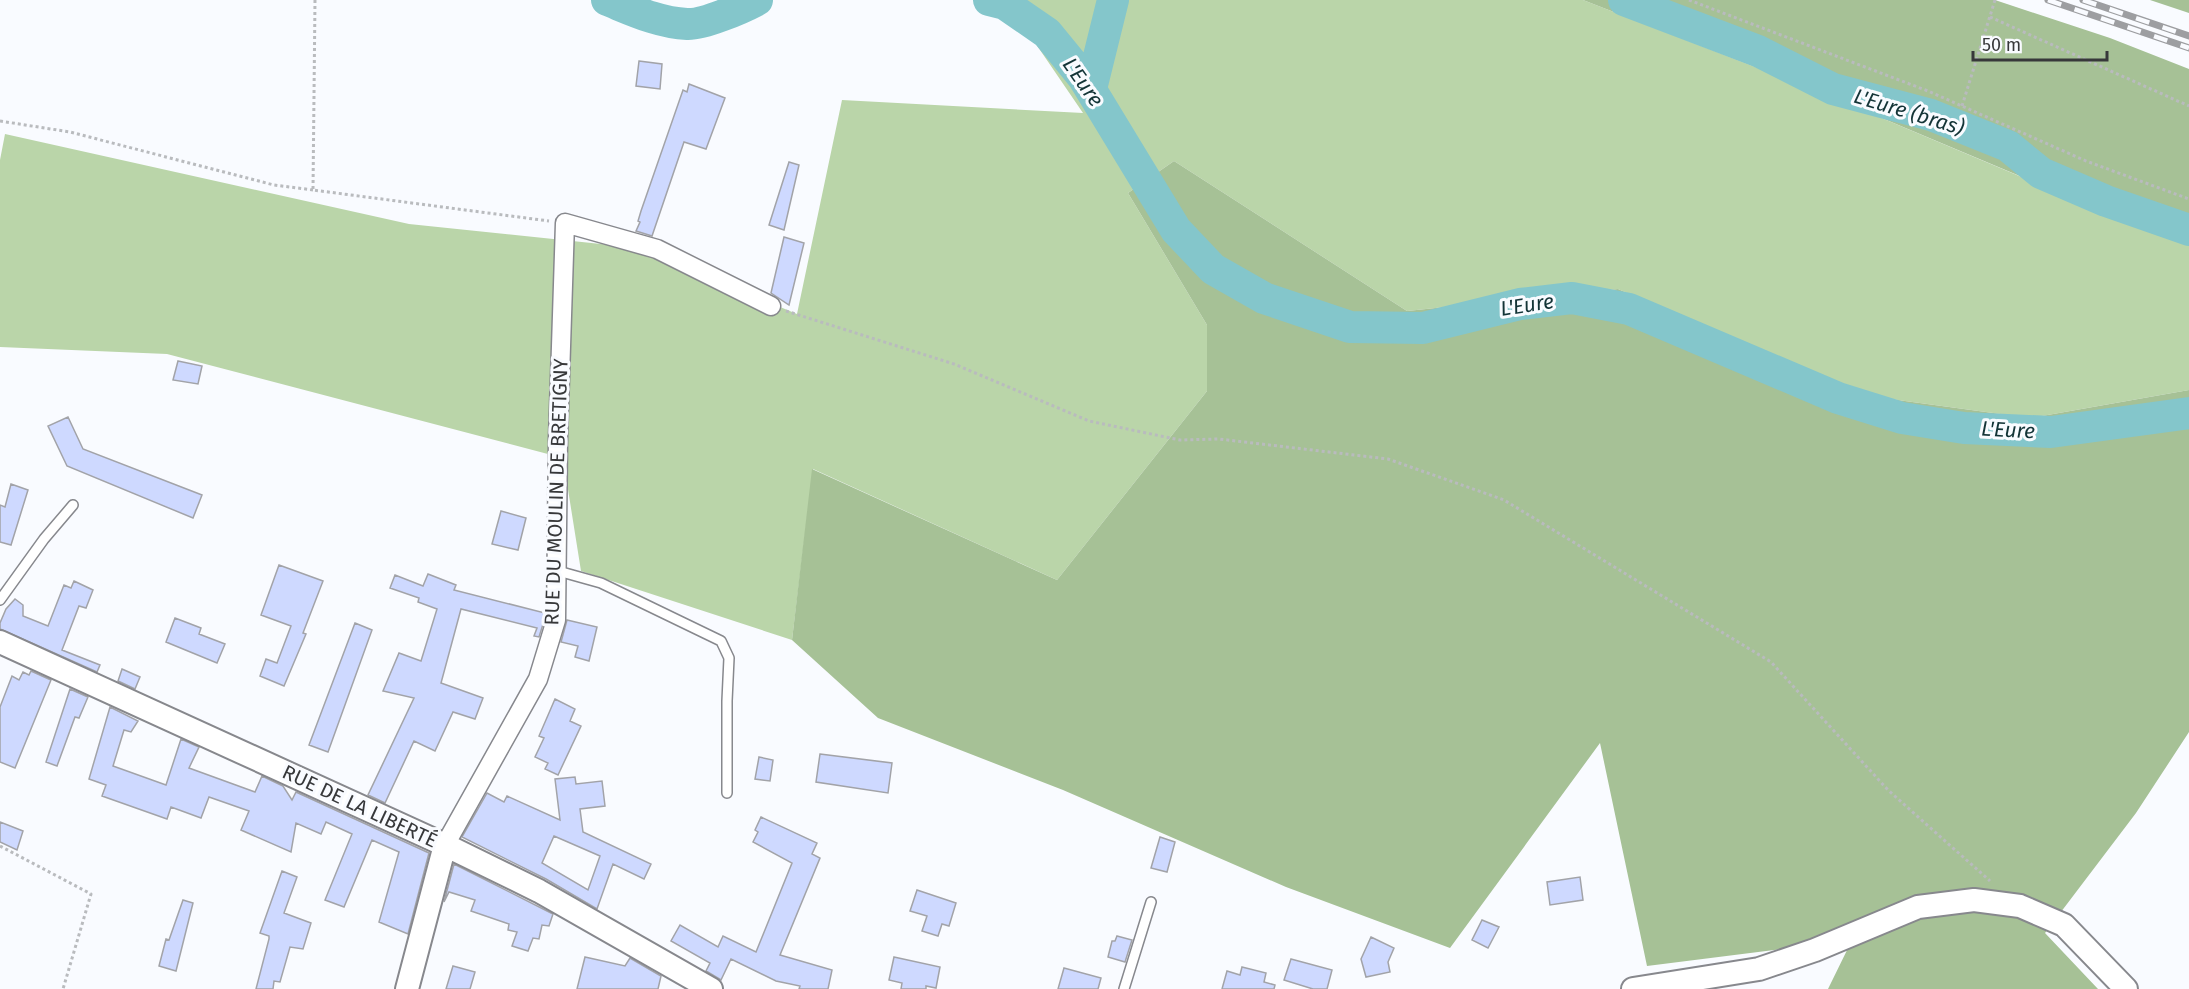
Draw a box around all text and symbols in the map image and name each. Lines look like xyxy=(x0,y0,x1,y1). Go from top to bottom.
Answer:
scale bar xyxy=(1973,24,2106,62)
text: 50 m xyxy=(1982,34,2021,56)
water label: L'Eure xyxy=(1057,52,1109,112)
water label: L'Eure (bras) xyxy=(1851,83,1968,141)
water label: L'Eure xyxy=(1498,288,1556,322)
street label: RUE DU MOULIN DE BRETIGNY xyxy=(539,358,573,626)
water label: L'Eure xyxy=(1980,416,2036,444)
street label: RUE DE LA LIBERTÉ xyxy=(279,760,441,852)

